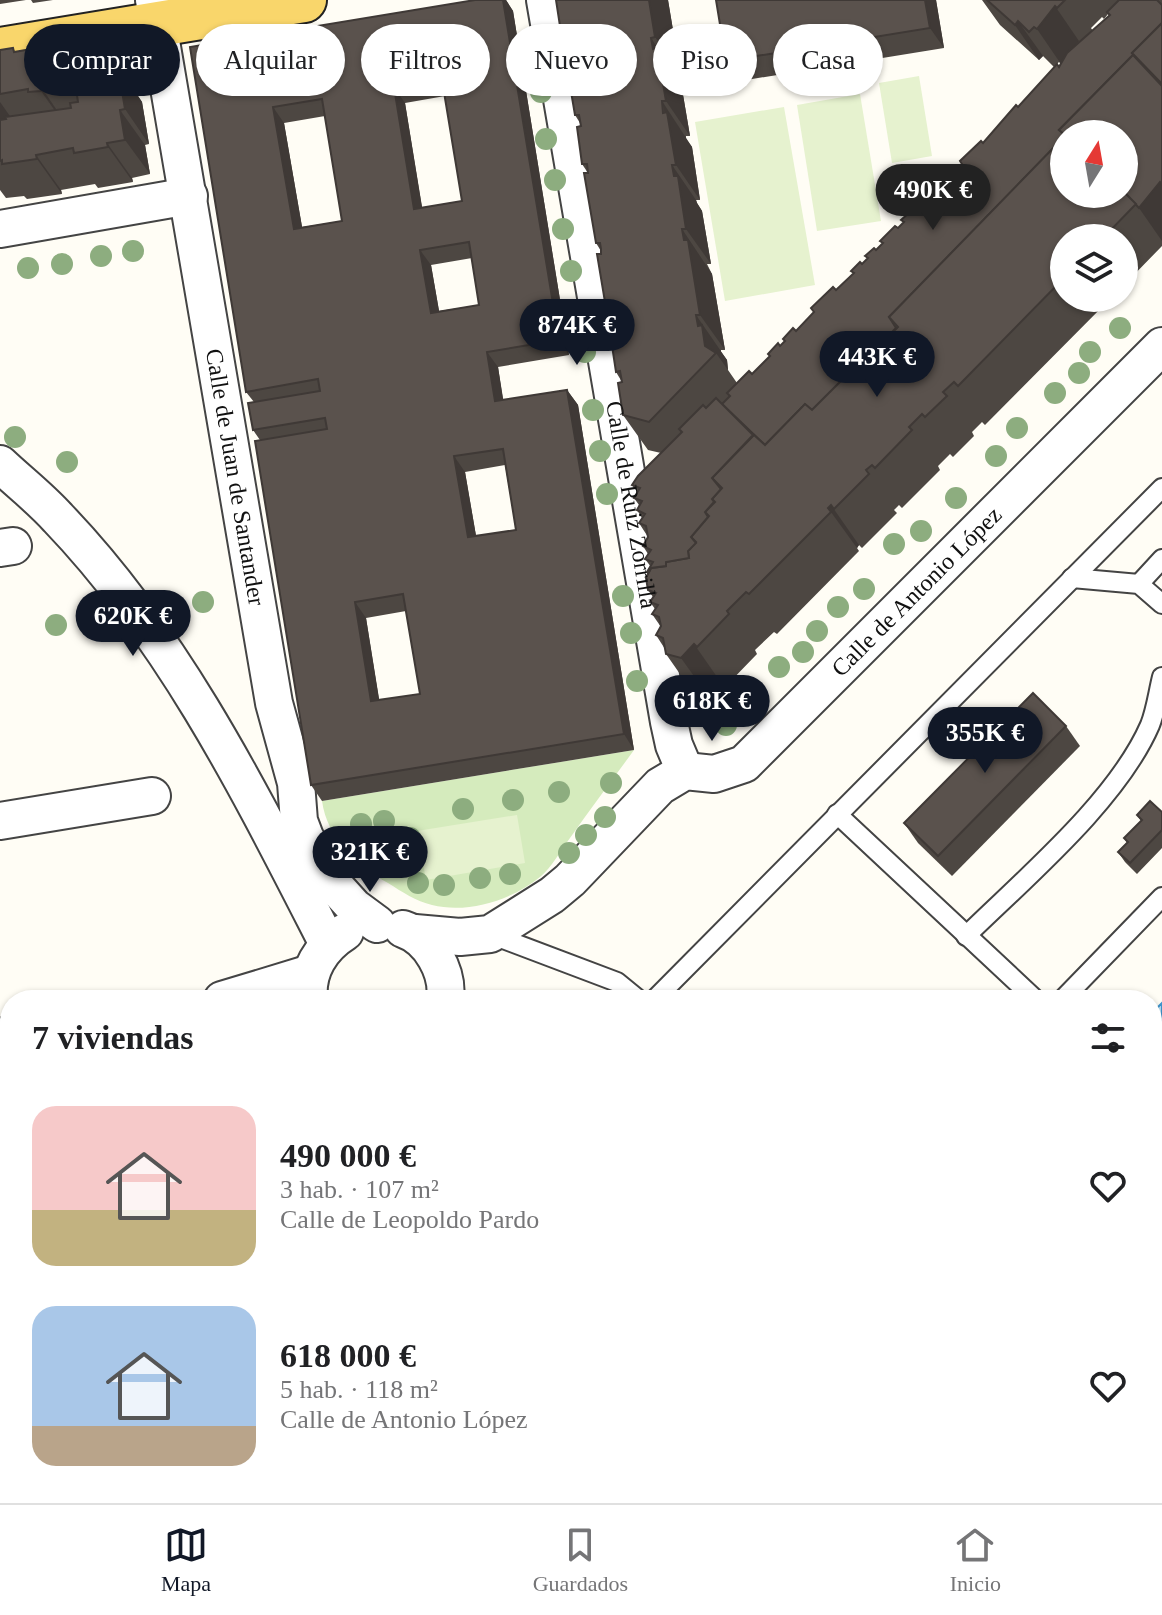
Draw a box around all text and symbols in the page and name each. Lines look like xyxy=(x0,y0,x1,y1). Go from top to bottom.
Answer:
chip: Comprar xyxy=(24,24,180,96)
chip: Alquilar xyxy=(196,24,345,96)
chip: Filtros xyxy=(361,24,490,96)
chip: Nuevo xyxy=(506,24,637,96)
chip: Piso xyxy=(653,24,757,96)
chip: Casa xyxy=(773,24,883,96)
north arrow xyxy=(1050,120,1138,208)
map controls xyxy=(1050,120,1138,312)
pin: 490K € xyxy=(868,164,998,232)
text: 490K € xyxy=(894,175,972,204)
button: layers xyxy=(1050,224,1138,312)
pin: 874K € xyxy=(512,299,642,367)
text: 874K € xyxy=(538,310,616,339)
pin: 443K € xyxy=(812,331,942,399)
text: 443K € xyxy=(838,342,916,371)
street label: Calle de Juan de Santander xyxy=(201,347,270,607)
street label: Calle de Ruiz Zorrilla xyxy=(601,399,662,611)
street label: Calle de Antonio López xyxy=(826,501,1007,682)
pin: 620K € xyxy=(68,590,198,658)
text: 620K € xyxy=(94,601,172,630)
pin: 618K € xyxy=(647,675,777,743)
text: 618K € xyxy=(673,686,751,715)
pin: 355K € xyxy=(920,707,1050,775)
text: 355K € xyxy=(946,718,1024,747)
pin: 321K € xyxy=(305,826,435,894)
text: 321K € xyxy=(331,837,409,866)
icon: filters xyxy=(1086,1016,1130,1060)
text: 7 viviendas xyxy=(32,1019,194,1056)
text: 490 000 € xyxy=(280,1137,416,1174)
icon: home xyxy=(96,1138,192,1234)
icon: heart xyxy=(1086,1164,1130,1208)
text: 3 hab. · 107 m² xyxy=(280,1175,439,1204)
text: Calle de Leopoldo Pardo xyxy=(280,1205,539,1234)
text: 618 000 € xyxy=(280,1337,416,1374)
icon: home xyxy=(96,1338,192,1434)
icon: heart xyxy=(1086,1364,1130,1408)
text: 5 hab. · 118 m² xyxy=(280,1375,438,1404)
text: Calle de Antonio López xyxy=(280,1405,528,1434)
tab: Mapa xyxy=(161,1523,211,1597)
tab: Guardados xyxy=(533,1523,628,1597)
tab: Inicio xyxy=(950,1523,1001,1597)

